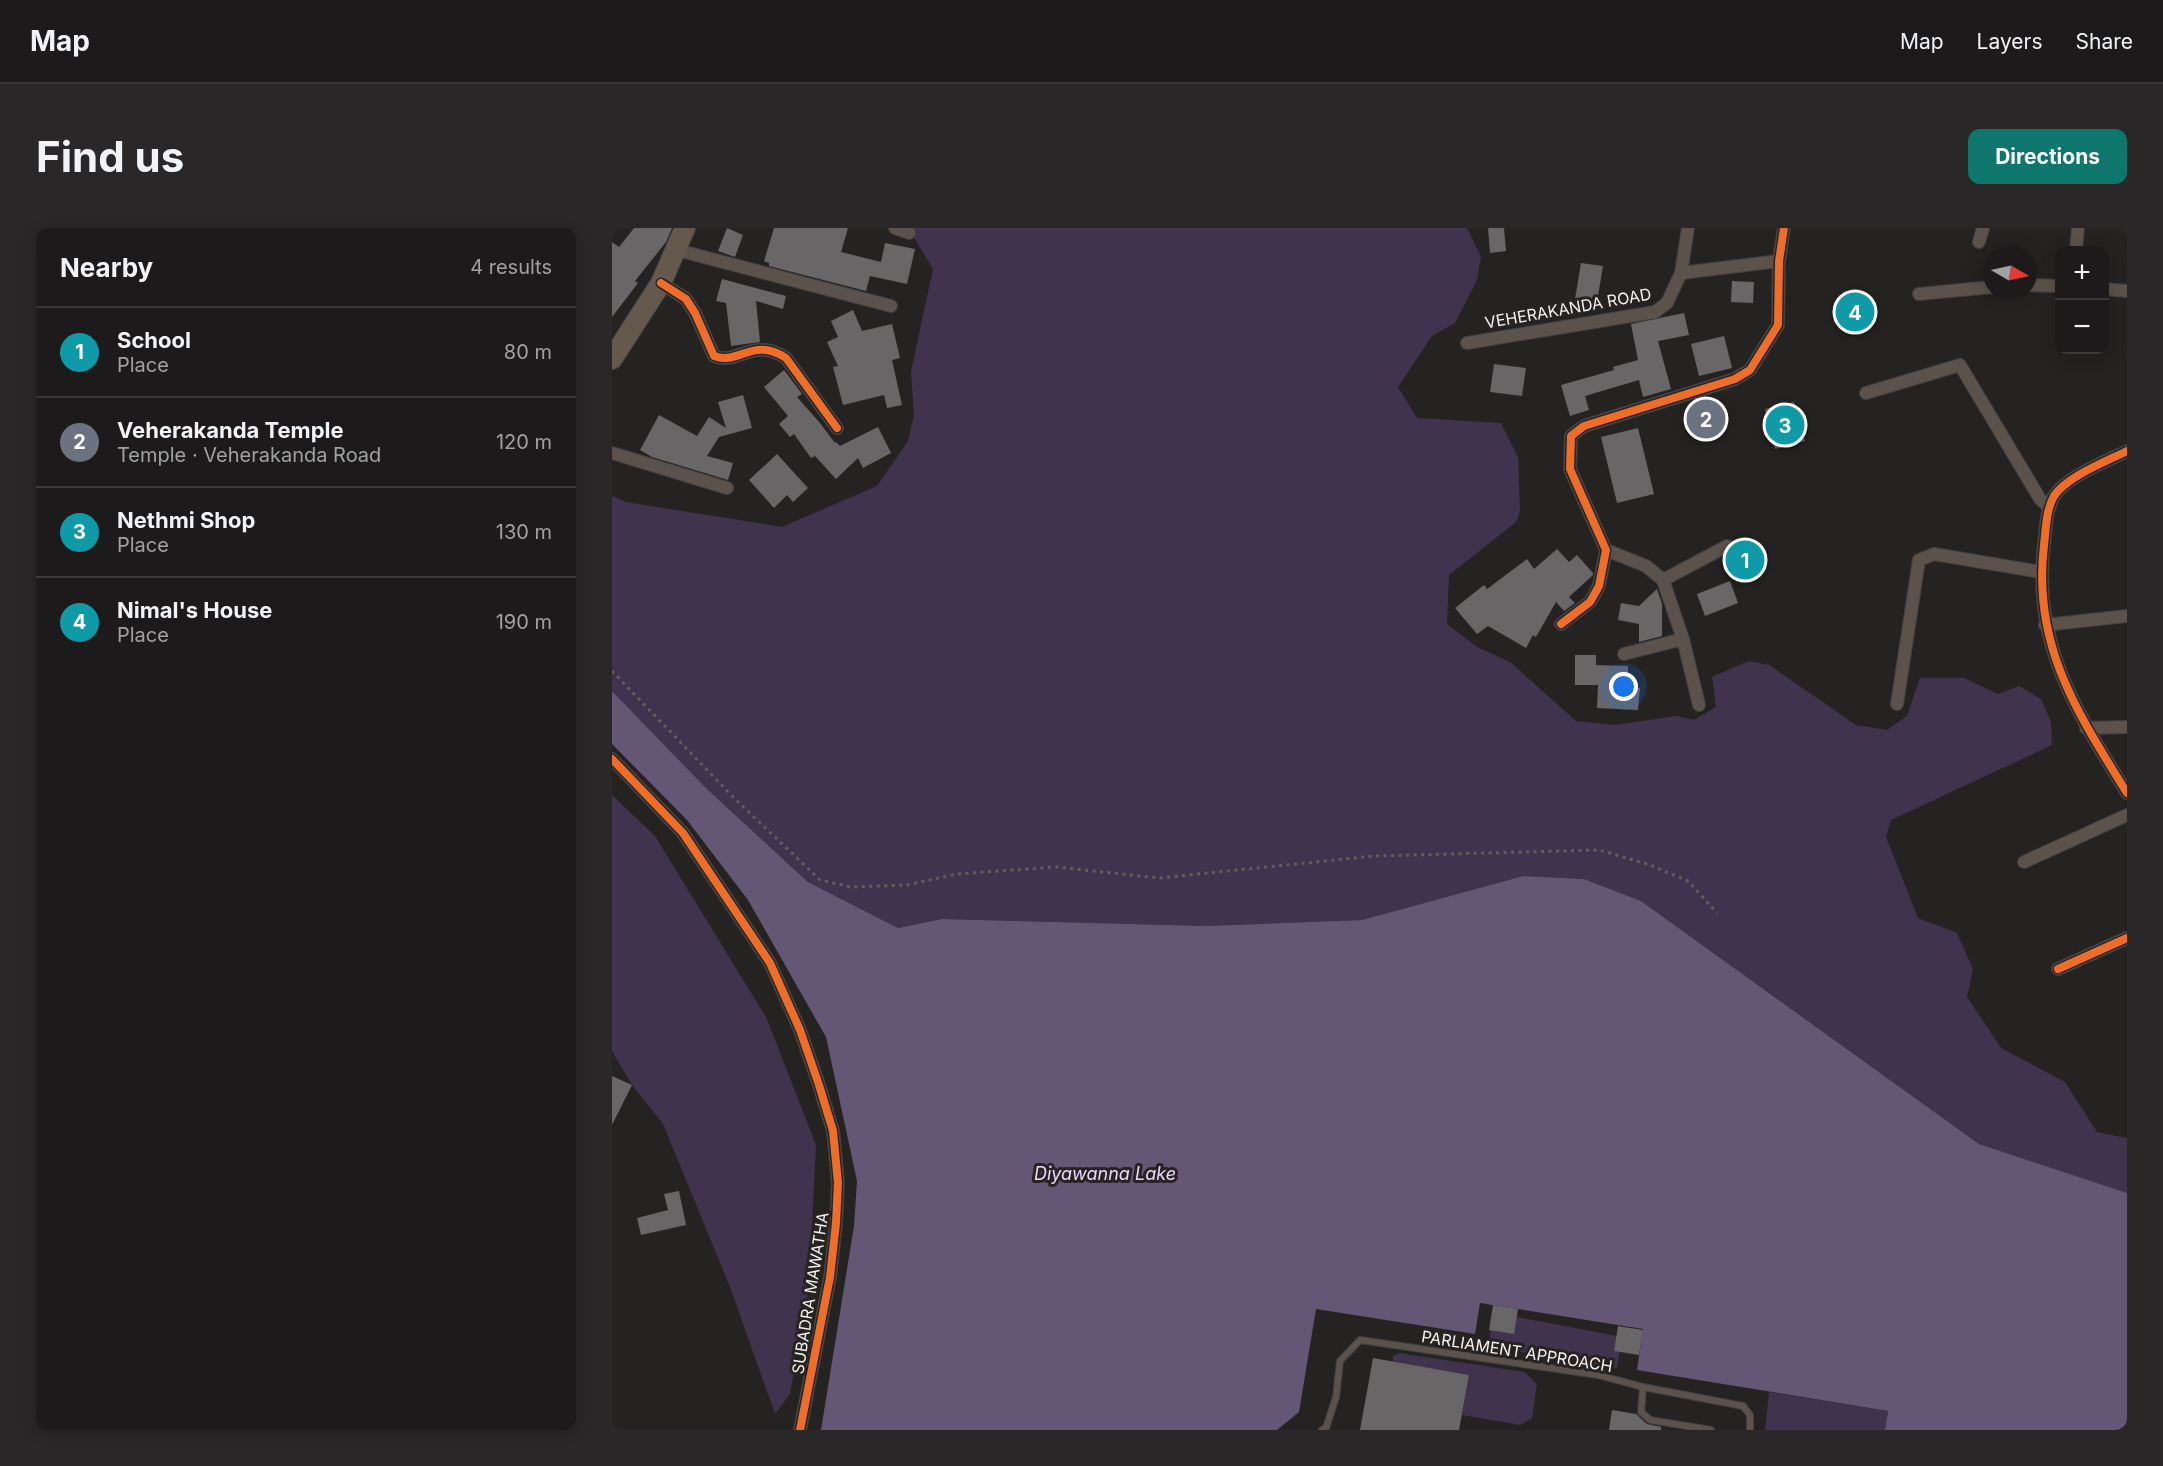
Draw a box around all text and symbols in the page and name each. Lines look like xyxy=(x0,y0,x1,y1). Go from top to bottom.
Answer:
text: Map xyxy=(30,24,90,58)
text: Map xyxy=(1900,29,1944,54)
text: Layers xyxy=(1977,29,2043,54)
text: Share xyxy=(2076,29,2133,54)
button: Directions xyxy=(1968,129,2127,184)
text: Find us xyxy=(36,131,184,182)
north arrow xyxy=(1983,246,2037,300)
map controls xyxy=(2055,246,2109,354)
button: + xyxy=(2055,246,2109,300)
text: Nearby xyxy=(60,252,153,283)
text: 4 results xyxy=(470,255,552,279)
street label: VEHERAKANDA ROAD xyxy=(1483,284,1653,332)
pin: 4 xyxy=(1836,290,1874,334)
button: − xyxy=(2055,300,2109,354)
text: School xyxy=(117,327,191,353)
text: 1 xyxy=(75,340,84,364)
text: 80 m xyxy=(504,340,552,364)
text: Place xyxy=(117,353,169,377)
pin: 2 xyxy=(1686,396,1726,441)
pin: 3 xyxy=(1766,402,1804,448)
text: Veherakanda Temple xyxy=(117,417,344,443)
text: 2 xyxy=(73,430,86,454)
text: 120 m xyxy=(496,430,552,454)
text: Temple · Veherakanda Road xyxy=(117,443,381,467)
text: Nethmi Shop xyxy=(117,507,255,533)
text: 3 xyxy=(73,520,86,544)
text: 130 m xyxy=(496,520,552,544)
text: Place xyxy=(117,533,169,557)
pin: 1 xyxy=(1726,538,1764,582)
text: Nimal's House xyxy=(117,597,272,623)
text: 4 xyxy=(73,610,86,634)
text: 190 m xyxy=(496,610,552,634)
text: Place xyxy=(117,623,169,647)
your location xyxy=(1609,672,1638,701)
water label: Diyawanna Lake xyxy=(1034,1163,1176,1184)
street label: SUBADRA MAWATHA xyxy=(787,1211,833,1375)
street label: PARLIAMENT APPROACH xyxy=(1420,1326,1614,1376)

